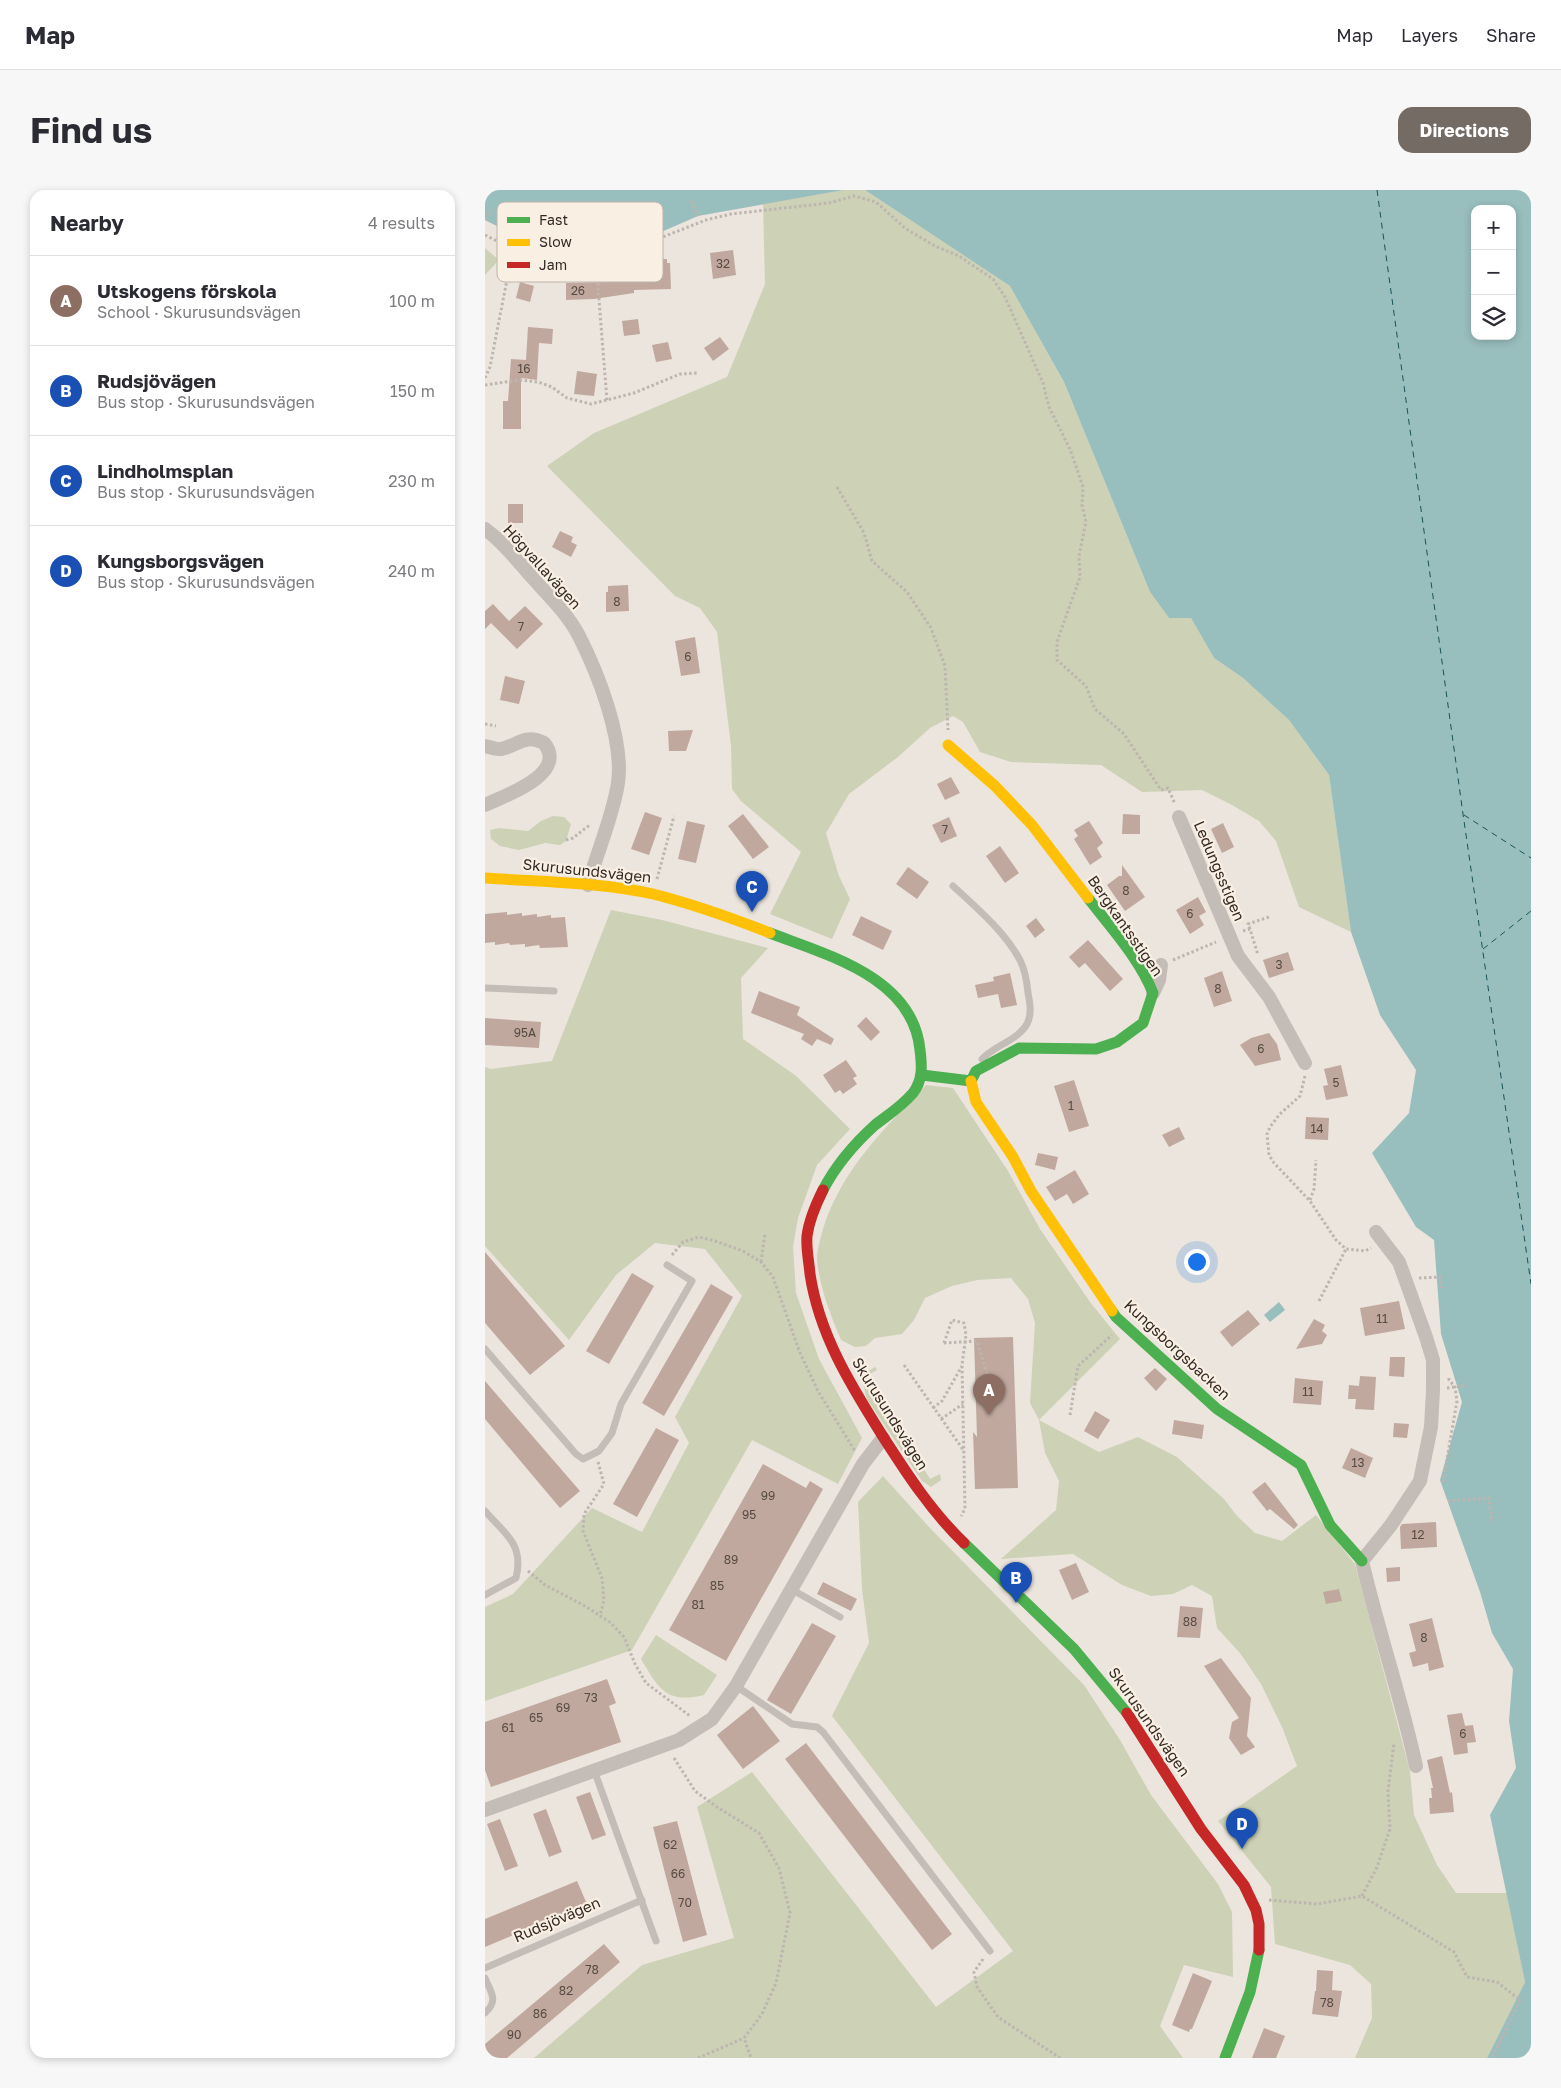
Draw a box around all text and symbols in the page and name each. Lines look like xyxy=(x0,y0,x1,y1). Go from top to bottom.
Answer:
text: Map xyxy=(25,20,75,49)
text: Map xyxy=(1336,24,1373,46)
text: Layers xyxy=(1401,24,1458,46)
text: Share xyxy=(1486,24,1536,46)
button: Directions xyxy=(1398,107,1531,153)
text: Find us xyxy=(30,109,152,151)
legend xyxy=(497,202,663,282)
map controls xyxy=(1471,205,1516,340)
button: + xyxy=(1471,205,1516,250)
text: Nearby xyxy=(50,210,124,236)
text: Fast xyxy=(539,211,568,228)
text: 4 results xyxy=(368,213,435,233)
text: Slow xyxy=(539,233,572,250)
button: − xyxy=(1471,250,1516,295)
text: Jam xyxy=(539,256,567,273)
house number: 32 xyxy=(716,256,730,271)
text: Utskogens förskola xyxy=(97,279,277,302)
house number: 26 xyxy=(571,283,585,298)
text: A xyxy=(60,291,72,311)
text: 100 m xyxy=(389,291,435,311)
button: layers xyxy=(1471,295,1516,340)
text: School · Skurusundsvägen xyxy=(97,302,301,322)
house number: 16 xyxy=(517,361,531,376)
text: Rudsjövägen xyxy=(97,369,216,392)
text: B xyxy=(60,381,72,401)
text: 150 m xyxy=(390,381,435,401)
text: Bus stop · Skurusundsvägen xyxy=(97,392,315,412)
text: Lindholmsplan xyxy=(97,459,233,482)
text: C xyxy=(60,471,72,491)
text: 230 m xyxy=(388,471,435,491)
text: Bus stop · Skurusundsvägen xyxy=(97,482,315,502)
street label: Högvallavägen xyxy=(500,520,585,612)
text: Kungsborgsvägen xyxy=(97,549,264,572)
text: D xyxy=(60,561,72,581)
text: 240 m xyxy=(388,561,435,581)
text: Bus stop · Skurusundsvägen xyxy=(97,572,315,592)
house number: 8 xyxy=(613,594,621,609)
house number: 7 xyxy=(518,619,524,634)
house number: 6 xyxy=(684,649,692,664)
street label: Ledungsstigen xyxy=(1191,818,1249,923)
house number: 7 xyxy=(942,822,948,837)
street label: Skurusundsvägen xyxy=(522,854,652,886)
pin: C xyxy=(736,871,768,912)
street label: Bergkantsstigen xyxy=(1084,872,1167,979)
house number: 8 xyxy=(1122,883,1130,898)
house number: 6 xyxy=(1186,906,1194,921)
house number: 3 xyxy=(1275,957,1283,972)
house number: 8 xyxy=(1214,981,1222,996)
house number: 95A xyxy=(514,1025,536,1040)
house number: 6 xyxy=(1257,1041,1265,1056)
house number: 5 xyxy=(1333,1075,1340,1090)
house number: 1 xyxy=(1068,1098,1074,1113)
house number: 14 xyxy=(1310,1121,1324,1136)
your location xyxy=(1184,1249,1210,1275)
street label: Kungsborgsbacken xyxy=(1121,1295,1235,1403)
house number: 11 xyxy=(1376,1311,1388,1326)
street label: Skurusundsvägen xyxy=(849,1354,933,1473)
pin: A xyxy=(973,1374,1005,1415)
house number: 11 xyxy=(1302,1384,1314,1399)
house number: 13 xyxy=(1352,1455,1364,1470)
house number: 99 xyxy=(761,1488,775,1503)
house number: 95 xyxy=(742,1507,756,1522)
house number: 12 xyxy=(1412,1527,1424,1542)
house number: 89 xyxy=(724,1552,738,1567)
pin: B xyxy=(1000,1562,1032,1603)
house number: 85 xyxy=(710,1578,724,1593)
house number: 81 xyxy=(691,1597,705,1612)
house number: 88 xyxy=(1183,1614,1197,1629)
house number: 8 xyxy=(1420,1630,1428,1645)
street label: Skurusundsvägen xyxy=(1105,1663,1194,1780)
house number: 73 xyxy=(584,1690,598,1705)
house number: 69 xyxy=(556,1700,570,1715)
house number: 65 xyxy=(529,1710,543,1725)
house number: 61 xyxy=(501,1720,515,1735)
house number: 6 xyxy=(1459,1726,1467,1741)
pin: D xyxy=(1226,1808,1258,1849)
house number: 62 xyxy=(663,1837,677,1852)
house number: 66 xyxy=(671,1866,685,1881)
street label: Rudsjövägen xyxy=(510,1893,603,1945)
house number: 70 xyxy=(678,1895,692,1910)
house number: 78 xyxy=(585,1962,599,1977)
house number: 82 xyxy=(559,1983,573,1998)
house number: 78 xyxy=(1320,1995,1334,2010)
house number: 86 xyxy=(533,2006,547,2021)
house number: 90 xyxy=(507,2027,521,2042)

